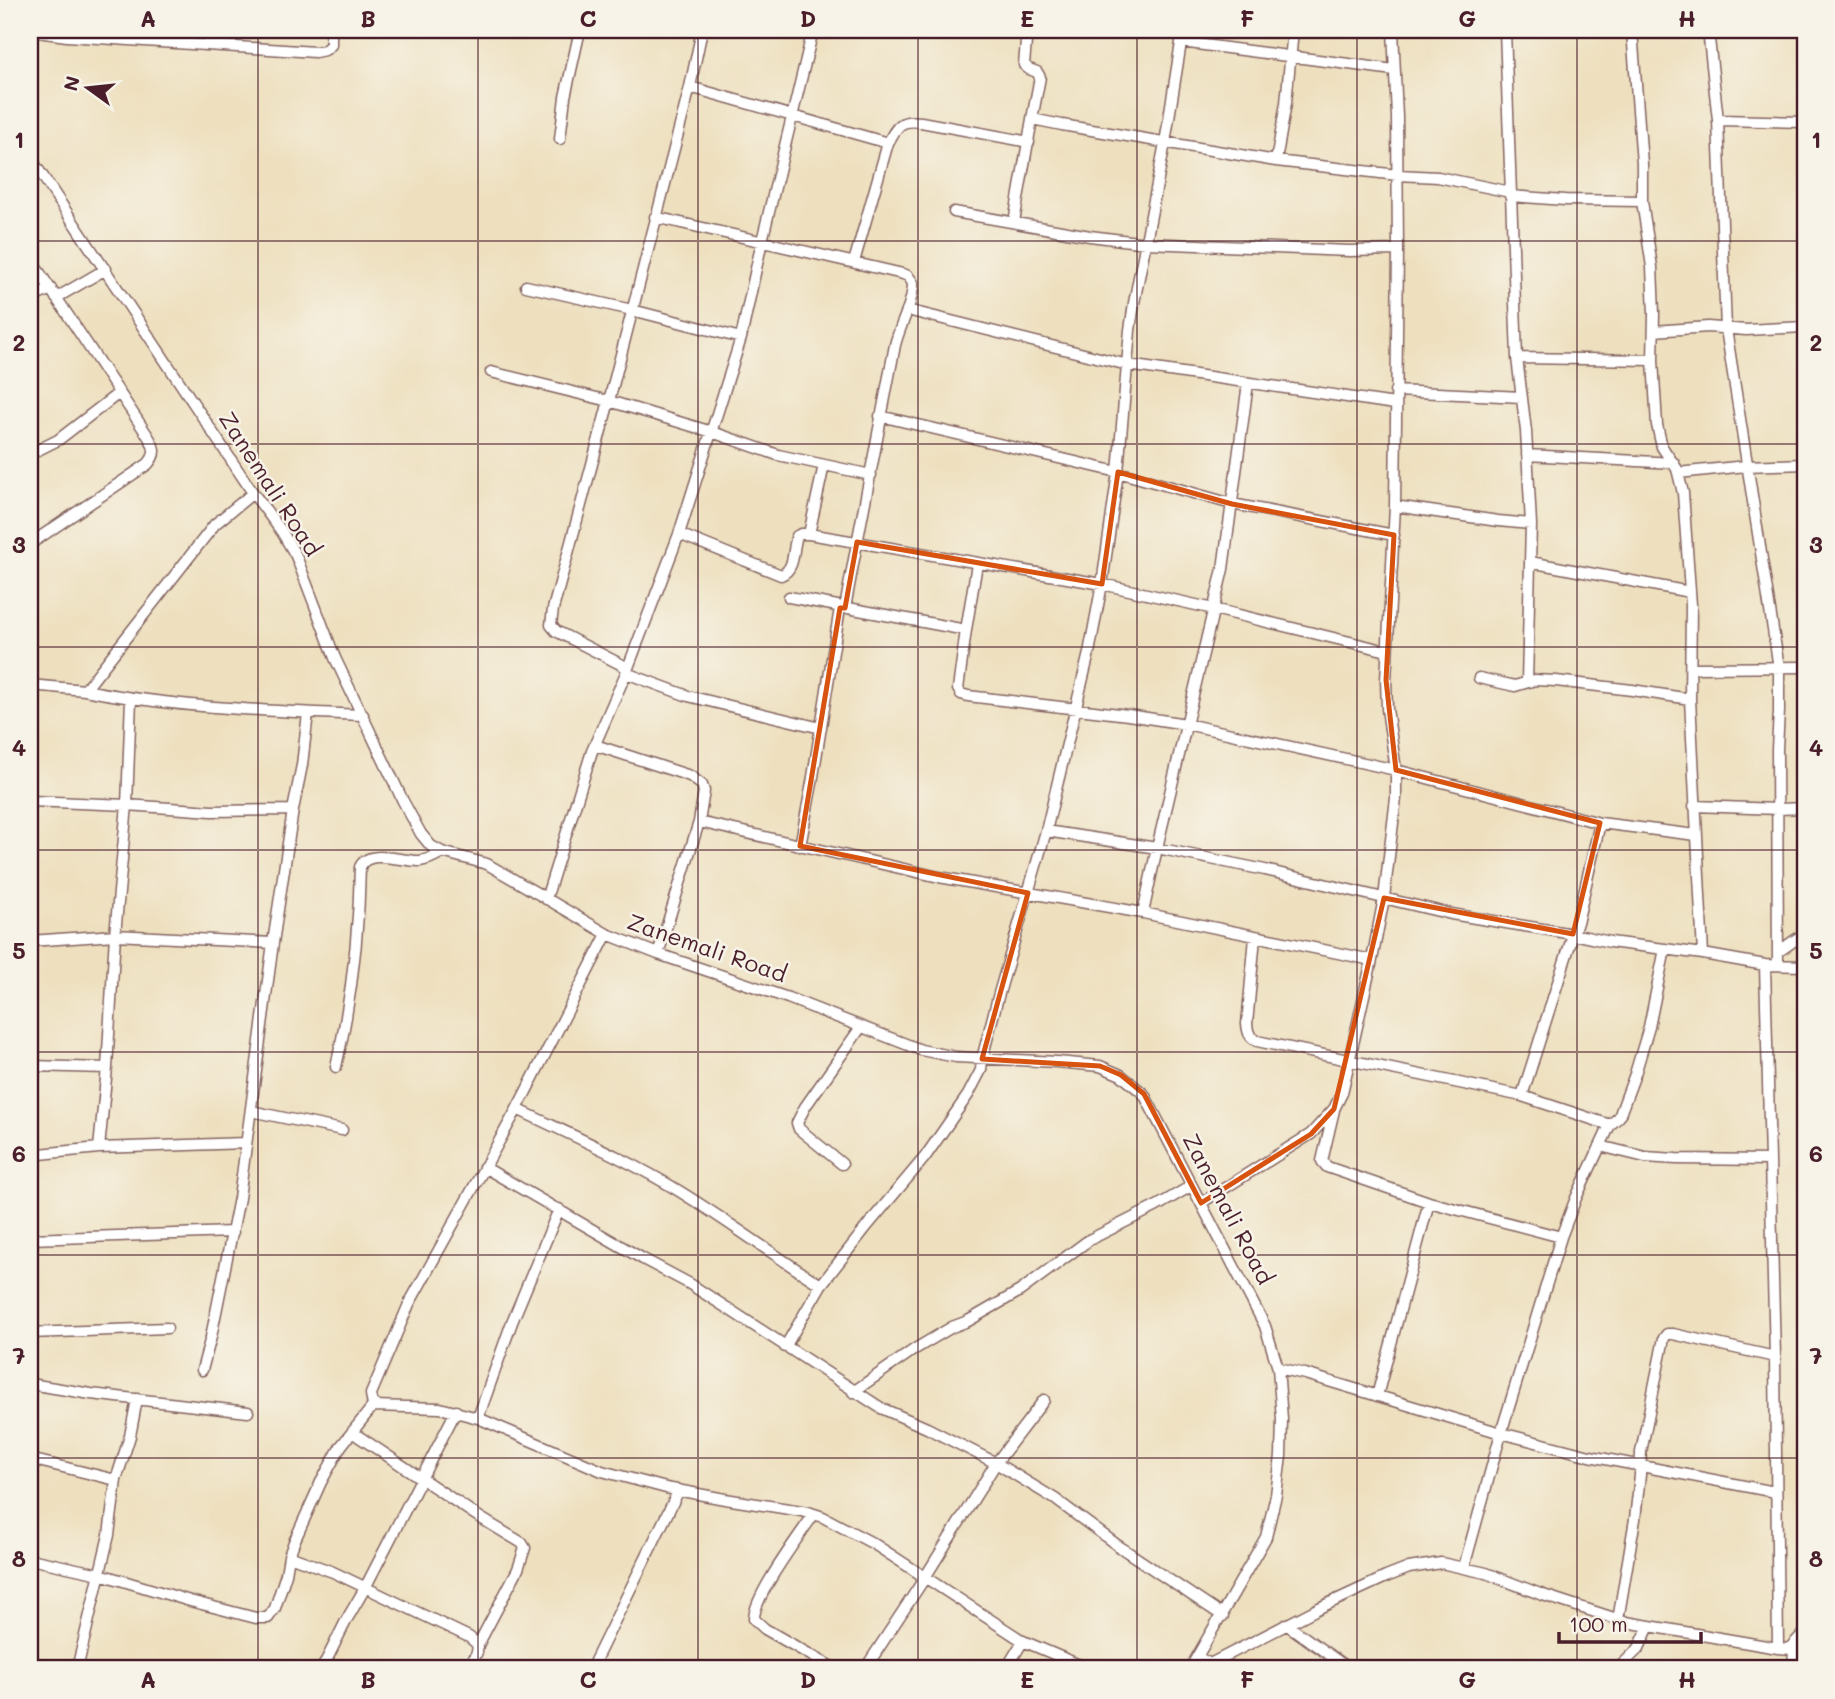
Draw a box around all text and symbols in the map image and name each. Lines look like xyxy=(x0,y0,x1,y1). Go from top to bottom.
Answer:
text: A xyxy=(140,3,156,33)
text: B xyxy=(360,3,376,33)
text: C xyxy=(579,3,597,33)
text: D xyxy=(800,3,816,33)
text: E xyxy=(1020,3,1034,33)
text: F xyxy=(1240,3,1254,33)
text: G xyxy=(1458,3,1476,33)
text: H xyxy=(1678,3,1696,33)
north arrow xyxy=(52,52,122,122)
text: N xyxy=(57,73,85,94)
text: 1 xyxy=(14,124,24,154)
text: 1 xyxy=(1811,124,1821,154)
text: 2 xyxy=(13,327,25,357)
text: 2 xyxy=(1810,327,1822,357)
street label: Zanemali Road xyxy=(213,405,329,562)
text: 3 xyxy=(12,529,26,559)
text: 3 xyxy=(1809,529,1823,559)
text: 4 xyxy=(12,732,26,762)
text: 4 xyxy=(1809,732,1823,762)
street label: Zanemali Road xyxy=(624,906,791,988)
text: 5 xyxy=(12,935,26,965)
text: 5 xyxy=(1809,935,1823,965)
street label: Zanemali Road xyxy=(1176,1128,1281,1289)
text: 6 xyxy=(12,1138,26,1168)
text: 6 xyxy=(1809,1138,1823,1168)
text: 7 xyxy=(13,1340,26,1370)
text: 7 xyxy=(1810,1340,1823,1370)
text: 8 xyxy=(12,1543,26,1573)
text: 8 xyxy=(1809,1543,1823,1573)
scale bar xyxy=(1559,1601,1700,1645)
text: 100 m xyxy=(1569,1610,1628,1637)
text: A xyxy=(140,1664,156,1694)
text: B xyxy=(360,1664,376,1694)
text: C xyxy=(579,1664,597,1694)
text: D xyxy=(800,1664,816,1694)
text: E xyxy=(1020,1664,1034,1694)
text: F xyxy=(1240,1664,1254,1694)
text: G xyxy=(1458,1664,1476,1694)
text: H xyxy=(1678,1664,1696,1694)

